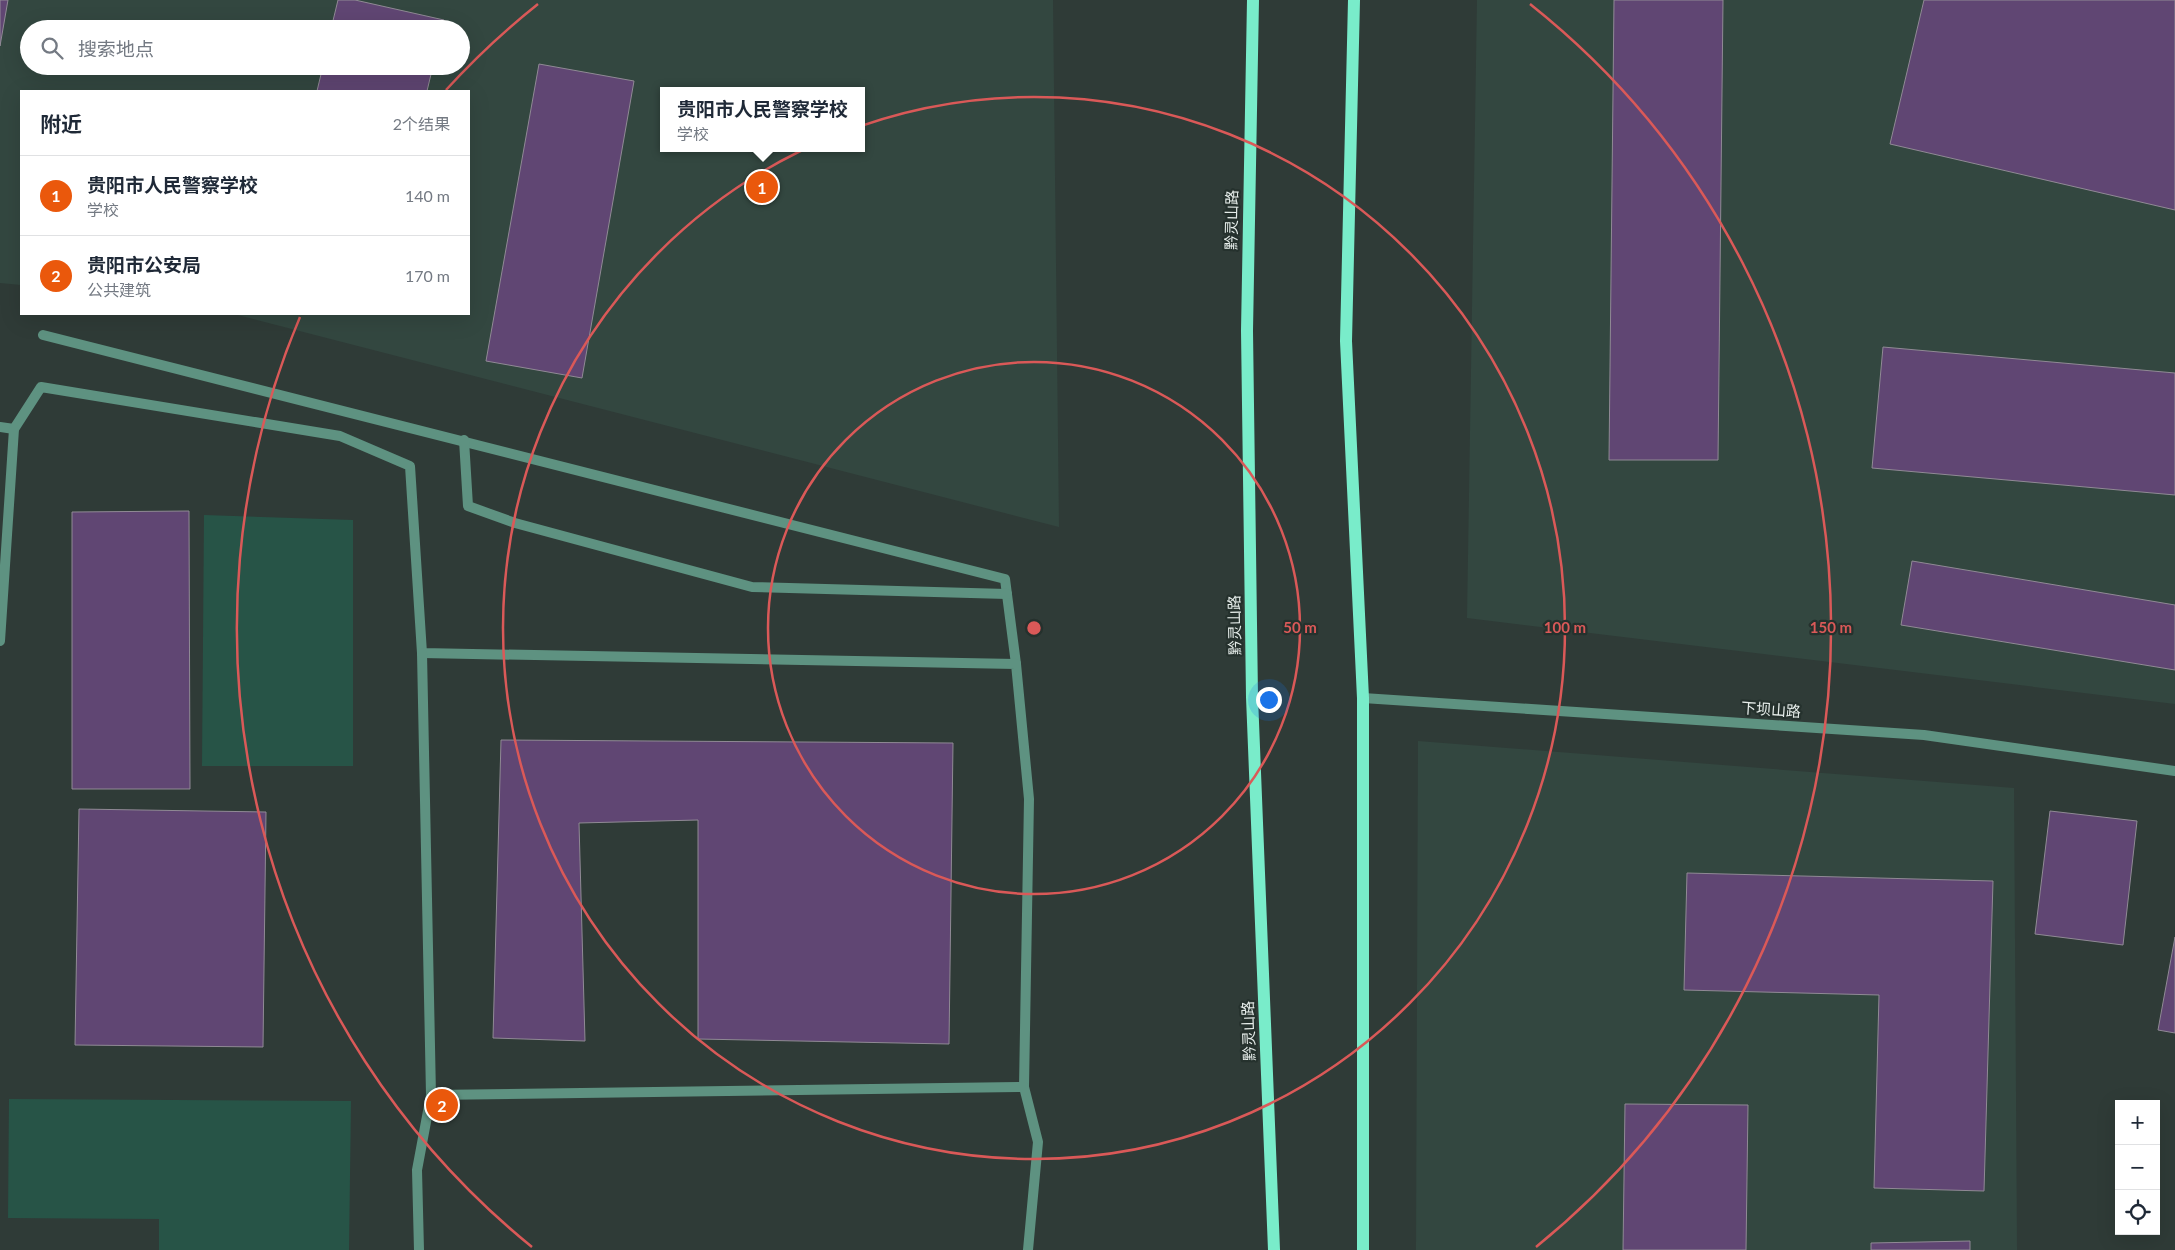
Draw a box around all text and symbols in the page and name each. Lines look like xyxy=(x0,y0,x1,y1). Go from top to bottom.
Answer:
search box xyxy=(20,20,470,75)
icon: search xyxy=(38,34,66,62)
text: 搜索地点 xyxy=(78,37,154,60)
popup xyxy=(660,87,865,152)
text: 贵阳市人民警察学校 xyxy=(677,97,848,120)
text: 附近 xyxy=(40,111,82,136)
text: 2个结果 xyxy=(393,114,450,133)
text: 学校 xyxy=(677,124,709,143)
pin: 1 xyxy=(746,168,778,206)
text: 贵阳市人民警察学校 xyxy=(87,173,258,196)
text: 1 xyxy=(51,186,61,205)
text: 140 m xyxy=(405,186,450,205)
street label: 黔灵山路 xyxy=(1221,190,1241,250)
text: 学校 xyxy=(87,200,119,219)
text: 贵阳市公安局 xyxy=(87,253,201,276)
text: 2 xyxy=(51,266,61,285)
text: 170 m xyxy=(405,266,450,285)
text: 公共建筑 xyxy=(87,280,151,299)
street label: 黔灵山路 xyxy=(1224,595,1244,655)
text: 50 m xyxy=(1283,618,1317,636)
text: 100 m xyxy=(1544,618,1586,636)
text: 150 m xyxy=(1810,618,1852,636)
centre of rings xyxy=(1025,619,1043,637)
your location xyxy=(1256,687,1282,713)
street label: 下坝山路 xyxy=(1741,698,1802,720)
street label: 黔灵山路 xyxy=(1238,1001,1258,1061)
pin: 2 xyxy=(426,1086,458,1124)
map controls xyxy=(2115,1100,2160,1235)
button: + xyxy=(2115,1100,2160,1145)
button: − xyxy=(2115,1145,2160,1190)
button: locate xyxy=(2115,1190,2160,1235)

